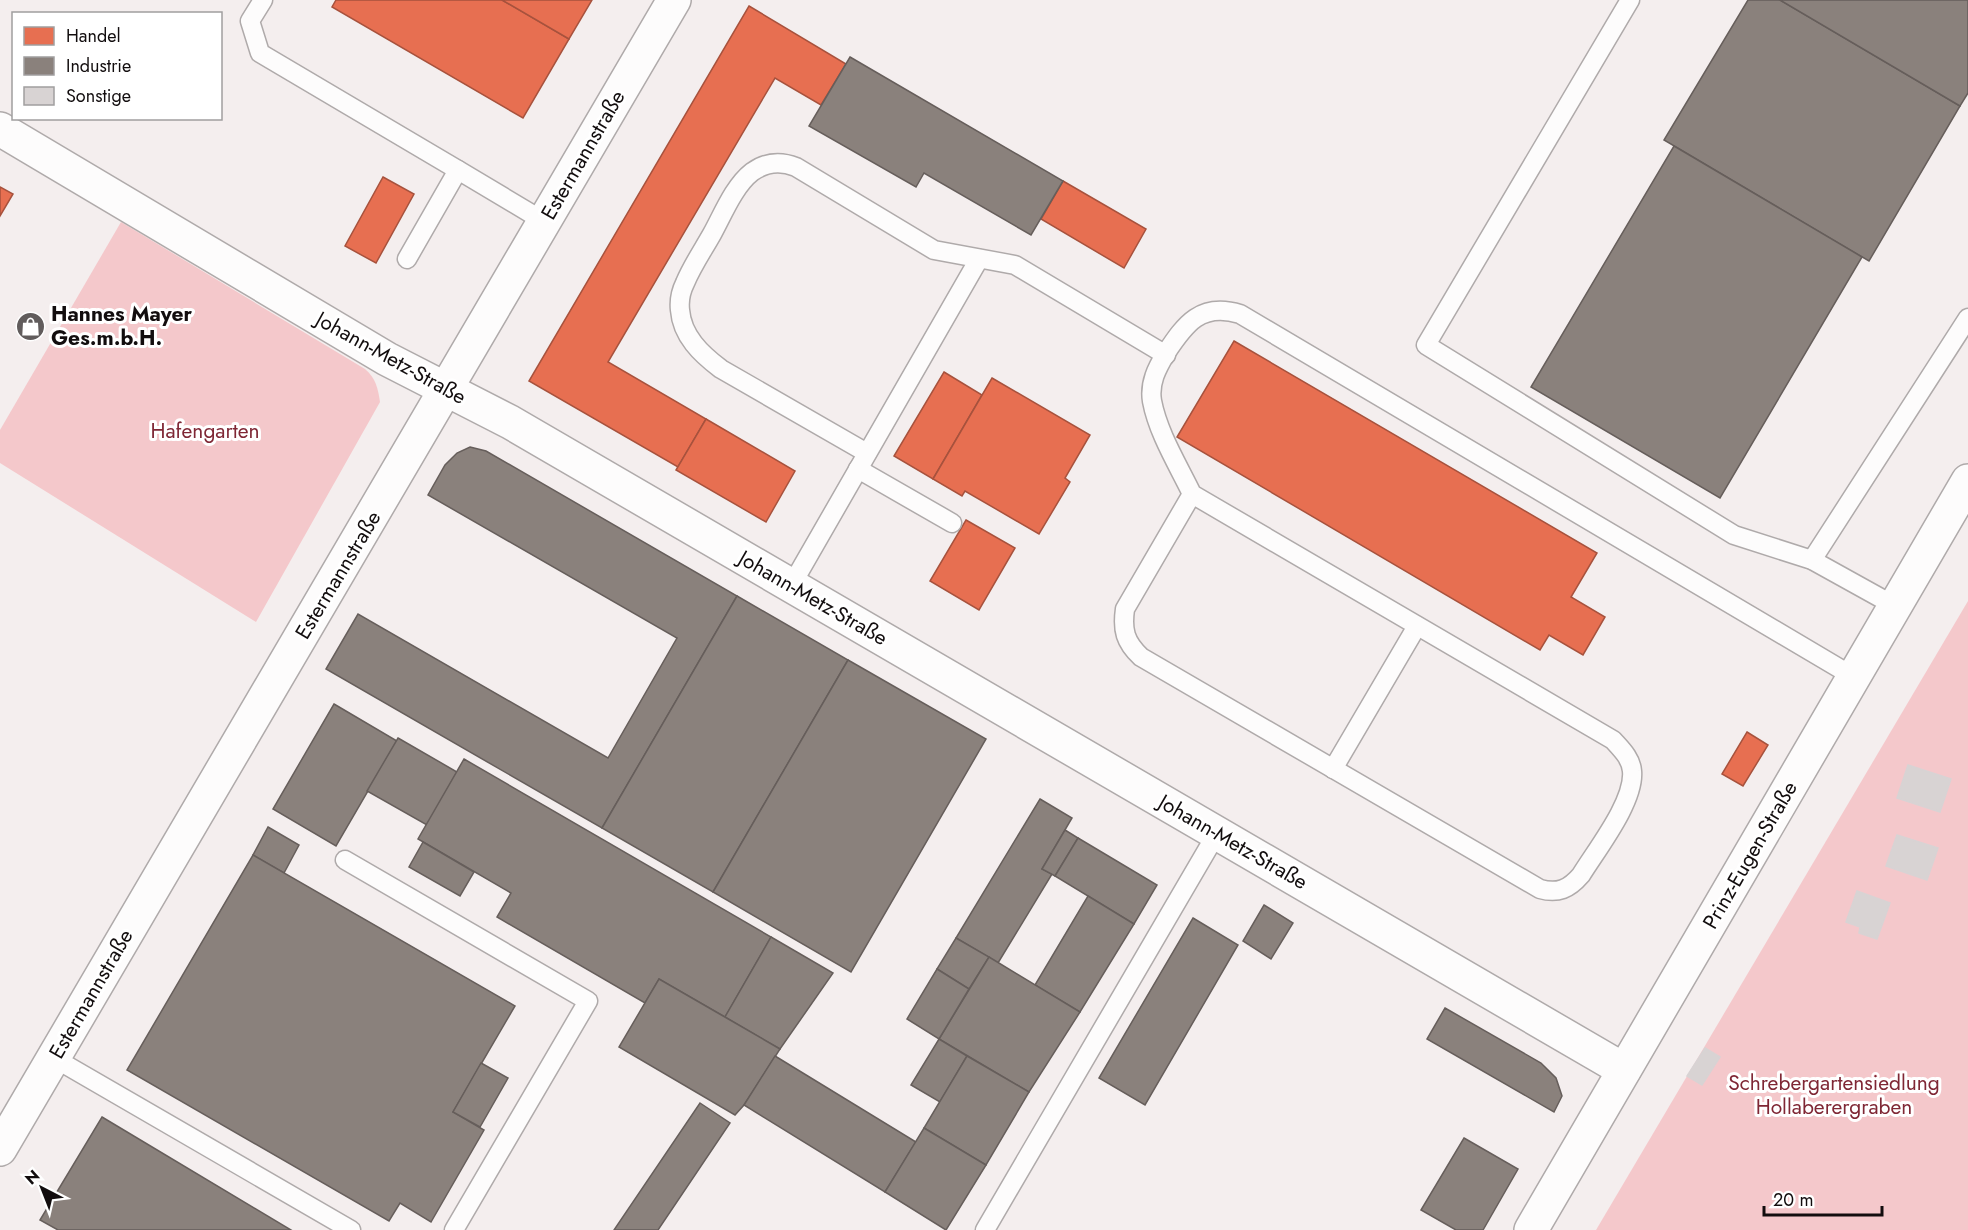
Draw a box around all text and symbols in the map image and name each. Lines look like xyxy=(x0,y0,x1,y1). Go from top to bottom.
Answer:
legend xyxy=(12,12,222,120)
text: Handel xyxy=(66,23,121,49)
text: Industrie xyxy=(66,53,131,79)
text: Sonstige xyxy=(66,83,131,109)
street label: Estermannstraße xyxy=(534,85,632,225)
place label: Hannes Mayer Ges.m.b.H. xyxy=(51,299,192,353)
street label: Johann-Metz-Straße xyxy=(308,303,472,412)
shop icon: Hannes Mayer Ges.m.b.H. xyxy=(14,310,46,342)
park label: Hafengarten xyxy=(150,416,260,446)
street label: Estermannstraße xyxy=(288,505,388,645)
street label: Johann-Metz-Straße xyxy=(730,542,893,653)
street label: Prinz-Eugen-Straße xyxy=(1695,775,1805,934)
street label: Johann-Metz-Straße xyxy=(1150,786,1313,897)
street label: Estermannstraße xyxy=(42,924,140,1064)
park label: Schrebergartensiedlung Hollaberergraben xyxy=(1728,1068,1940,1122)
north arrow xyxy=(12,1158,72,1218)
text: N xyxy=(20,1164,45,1190)
scale bar xyxy=(1764,1179,1882,1217)
text: 20 m xyxy=(1773,1187,1813,1213)

